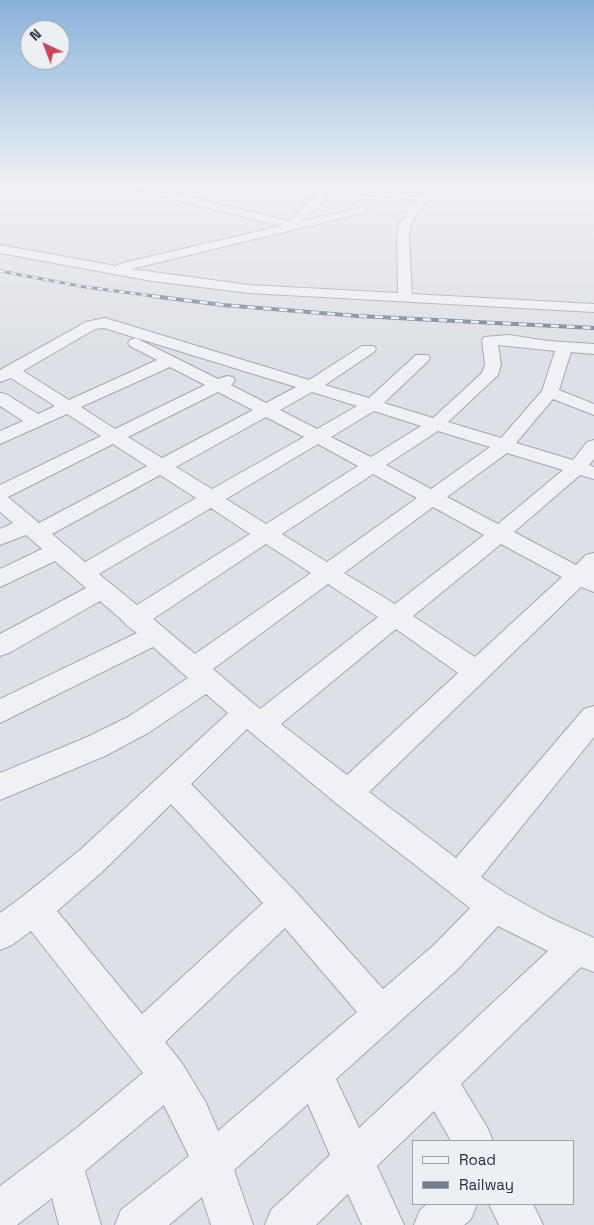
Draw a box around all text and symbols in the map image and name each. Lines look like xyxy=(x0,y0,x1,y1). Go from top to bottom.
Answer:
north arrow xyxy=(20,20,70,70)
text: N xyxy=(26,25,45,45)
legend xyxy=(412,1140,574,1205)
text: Road xyxy=(459,1150,496,1169)
text: Railway xyxy=(459,1175,514,1194)

